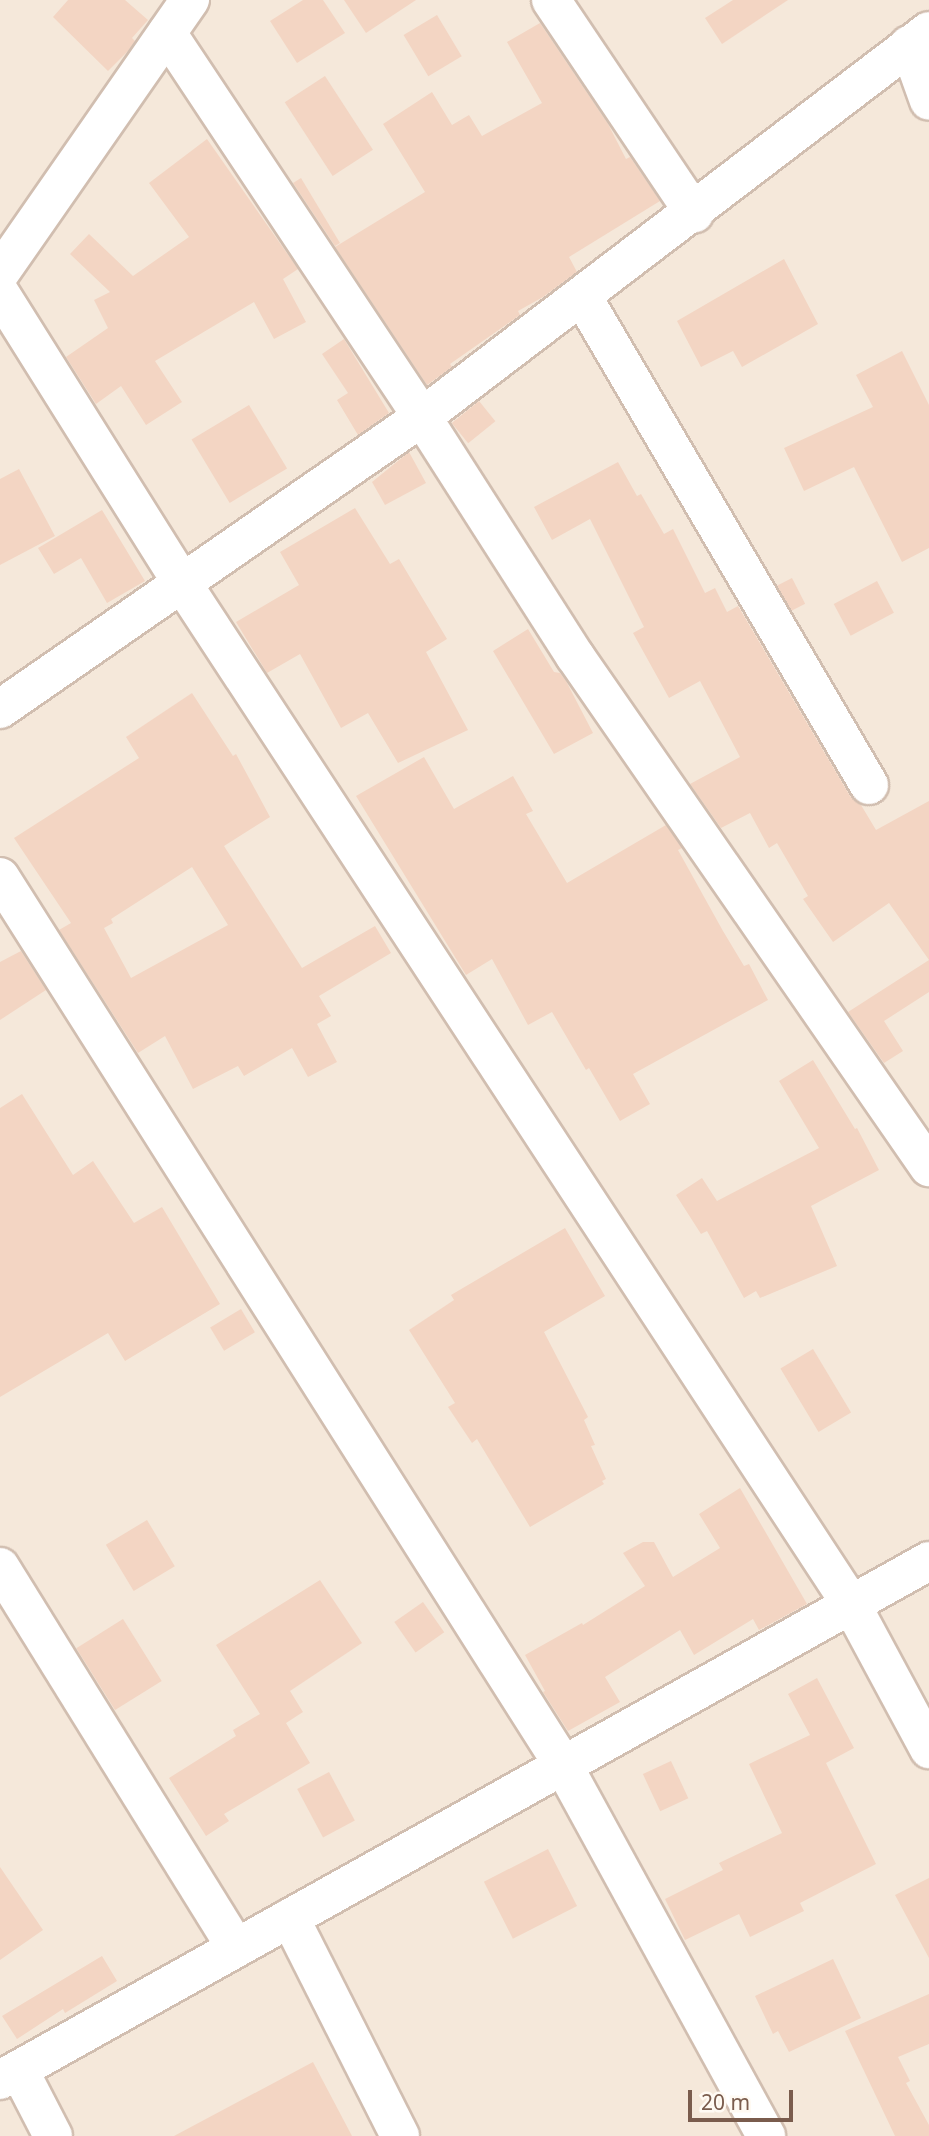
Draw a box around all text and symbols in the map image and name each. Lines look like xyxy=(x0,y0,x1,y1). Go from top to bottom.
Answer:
scale bar xyxy=(691,2076,796,2120)
text: 20 m xyxy=(701,2088,750,2116)

